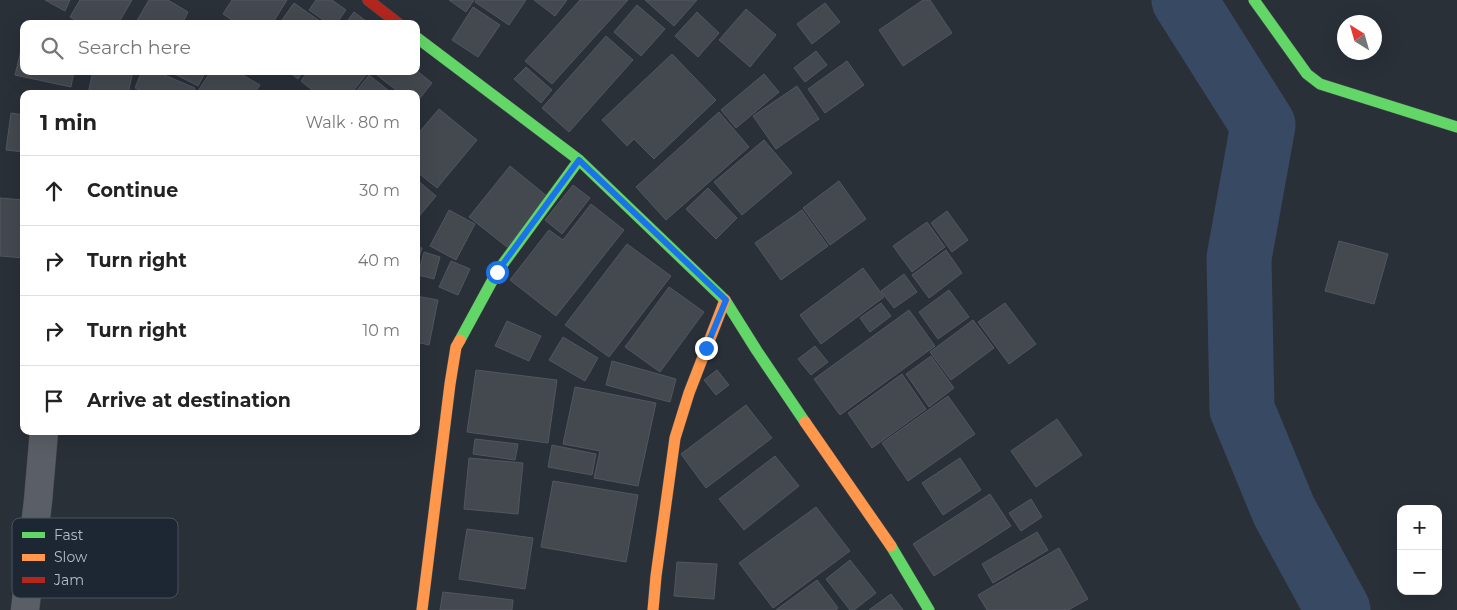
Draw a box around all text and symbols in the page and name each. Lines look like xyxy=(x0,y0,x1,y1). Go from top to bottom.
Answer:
north arrow xyxy=(1337,15,1382,60)
search box xyxy=(20,20,420,75)
icon: search xyxy=(38,34,66,62)
text: Search here xyxy=(78,36,191,59)
text: 1 min xyxy=(40,110,97,135)
text: Walk · 80 m xyxy=(305,113,400,132)
icon: ahead xyxy=(40,177,68,205)
text: Continue xyxy=(87,179,178,202)
text: 30 m xyxy=(359,181,400,200)
icon: right xyxy=(40,247,68,275)
text: Turn right xyxy=(87,249,187,272)
text: 40 m xyxy=(358,251,400,270)
route start xyxy=(486,261,509,284)
icon: right xyxy=(40,317,68,345)
text: Turn right xyxy=(87,319,187,342)
text: 10 m xyxy=(362,321,400,340)
route end xyxy=(695,337,718,360)
icon: arrive xyxy=(40,387,68,415)
text: Arrive at destination xyxy=(87,389,291,412)
map controls xyxy=(1397,505,1442,595)
button: + xyxy=(1397,505,1442,550)
legend xyxy=(12,518,178,598)
text: Fast xyxy=(54,526,84,544)
text: Slow xyxy=(54,548,88,566)
button: − xyxy=(1397,550,1442,595)
text: Jam xyxy=(53,571,84,589)

